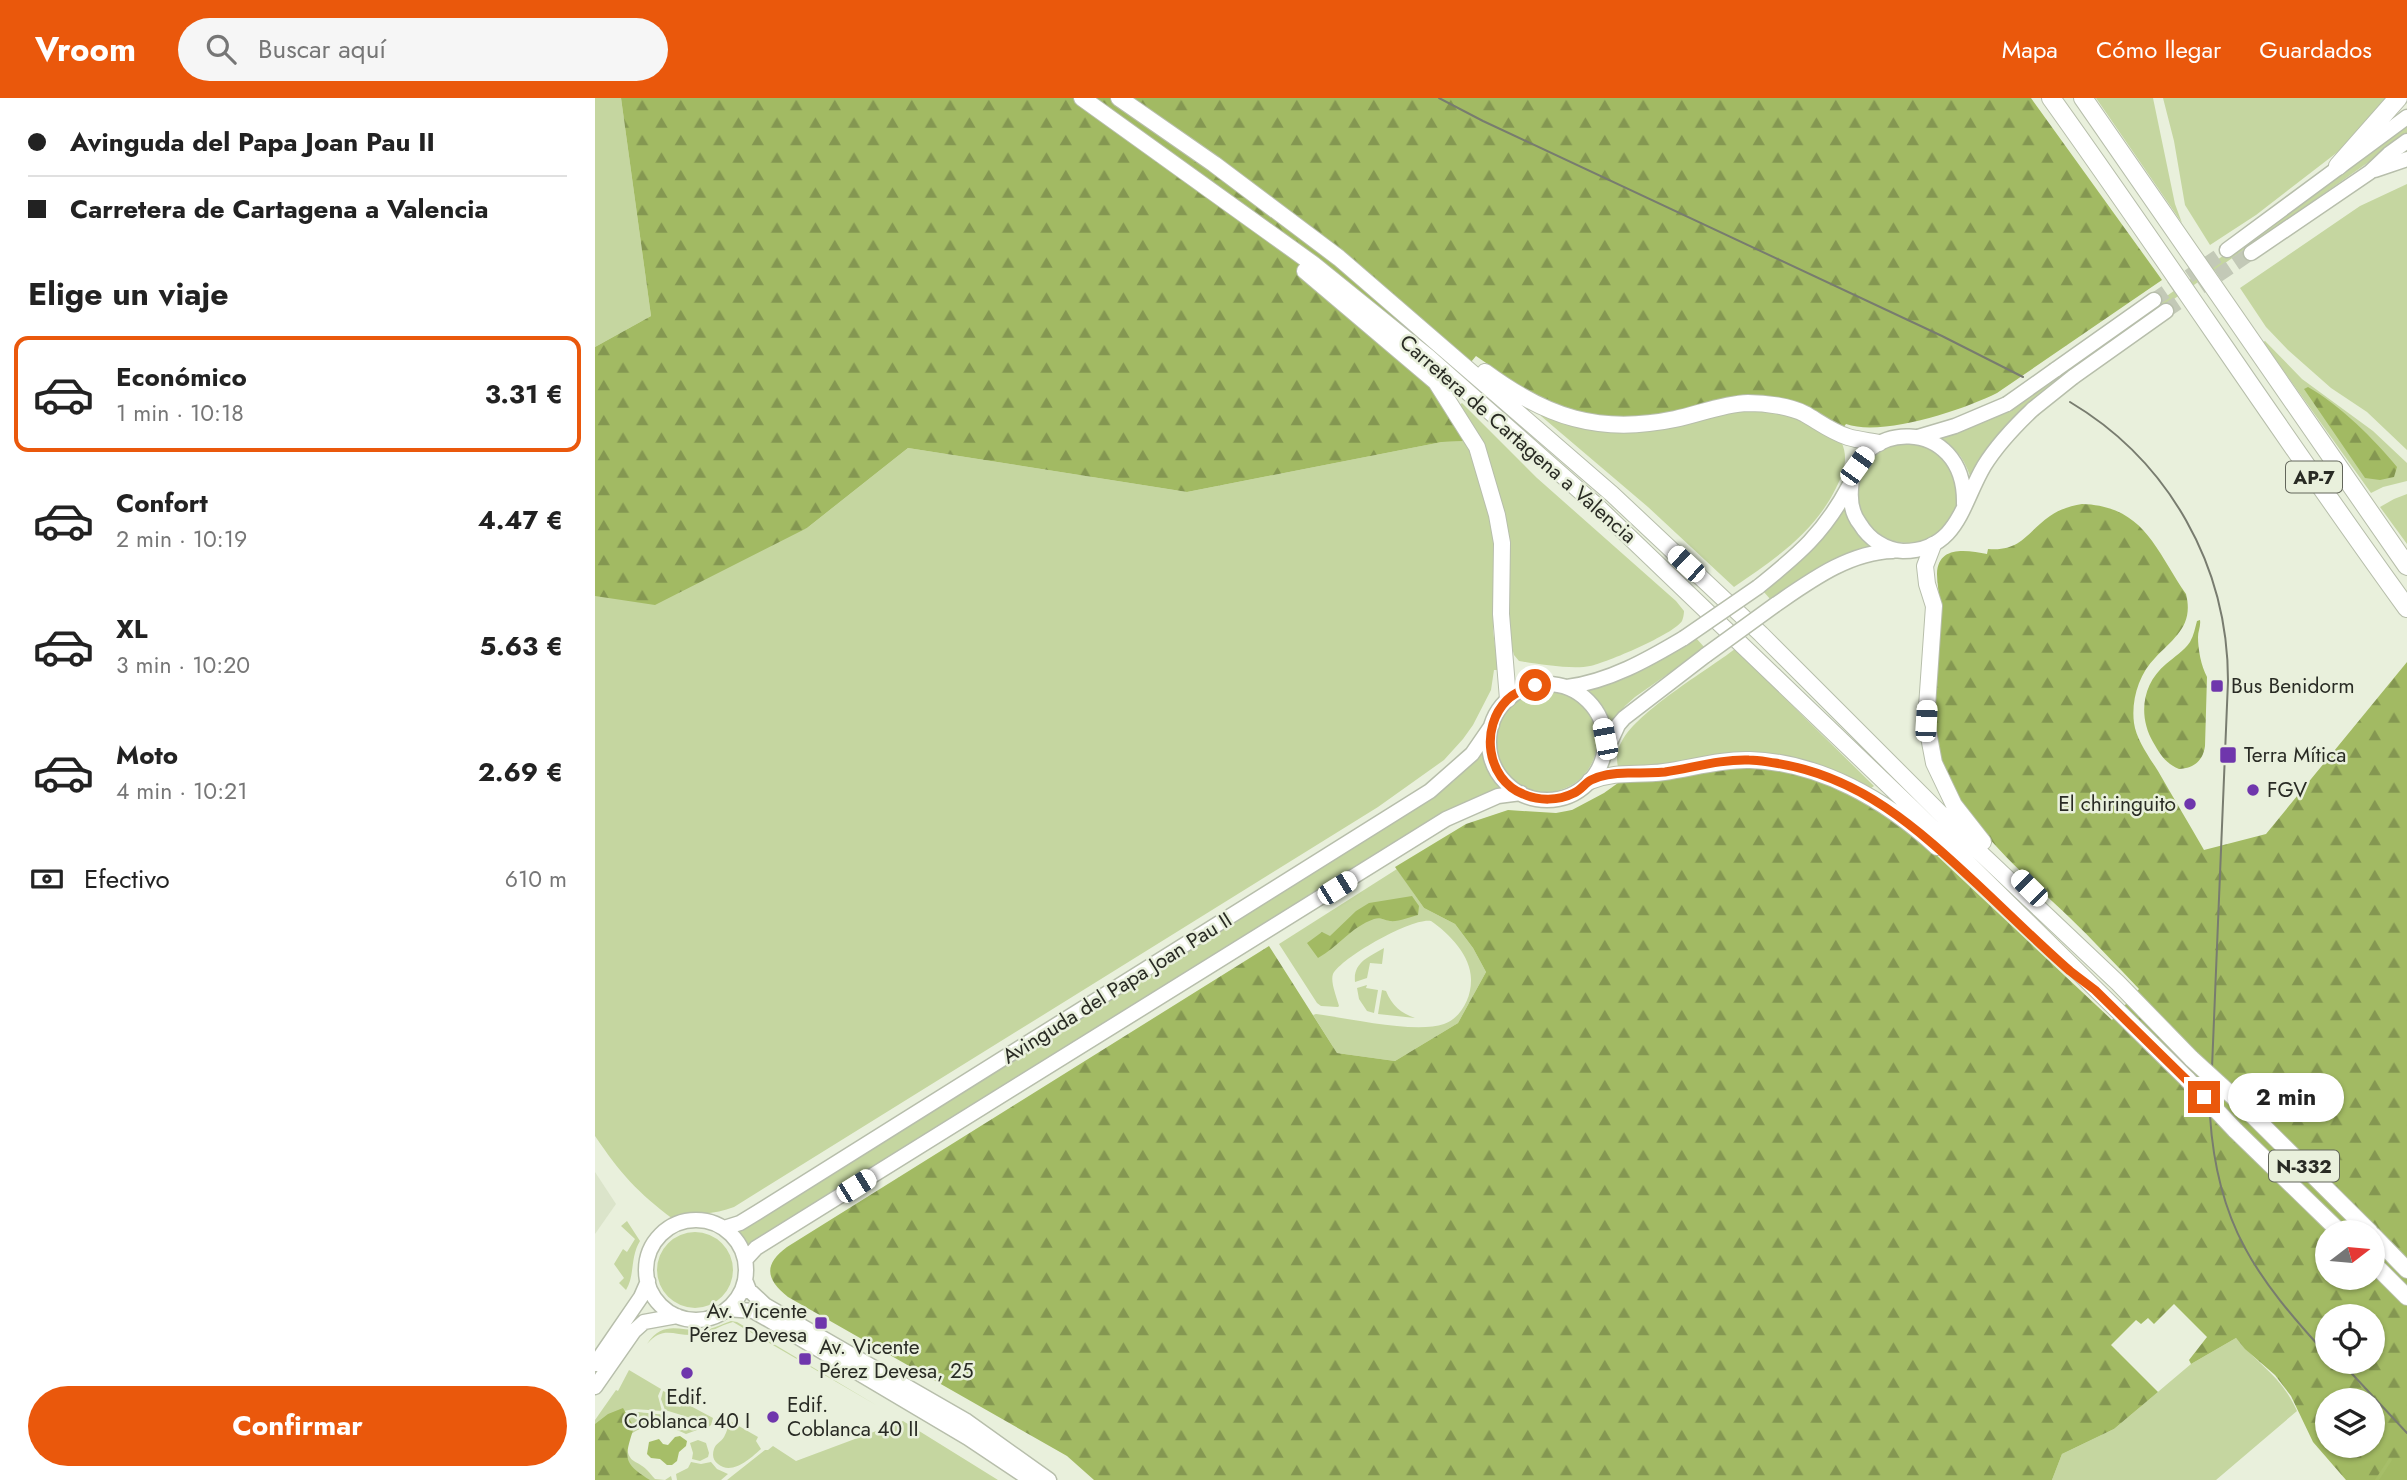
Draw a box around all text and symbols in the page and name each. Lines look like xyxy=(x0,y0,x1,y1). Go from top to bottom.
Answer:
search box xyxy=(178,18,668,81)
text: Vroom xyxy=(35,26,136,73)
icon: search xyxy=(202,30,240,68)
text: Buscar aquí xyxy=(258,30,386,68)
text: Mapa xyxy=(2002,32,2058,67)
text: Cómo llegar xyxy=(2096,32,2221,67)
text: Guardados xyxy=(2259,32,2372,67)
text: Avinguda del Papa Joan Pau II xyxy=(70,123,435,161)
text: Carretera de Cartagena a Valencia xyxy=(70,190,489,228)
text: Elige un viaje xyxy=(28,271,229,317)
street label: Carretera de Cartagena a Valencia xyxy=(1393,327,1643,551)
text: Económico xyxy=(116,358,247,396)
icon: car xyxy=(32,363,95,426)
text: 3.31 € xyxy=(485,375,563,413)
text: 1 min · 10:18 xyxy=(116,396,244,430)
car xyxy=(1837,443,1878,489)
road number: AP-7 xyxy=(2286,462,2342,492)
text: Confort xyxy=(116,484,208,522)
icon: car xyxy=(32,489,95,552)
text: 4.47 € xyxy=(478,501,563,539)
text: 2 min · 10:19 xyxy=(116,522,247,556)
car xyxy=(1664,542,1709,586)
text: XL xyxy=(116,610,148,648)
icon: car xyxy=(32,615,95,678)
text: 5.63 € xyxy=(479,627,563,665)
text: 3 min · 10:20 xyxy=(116,648,250,682)
route start xyxy=(1519,669,1551,701)
place label: Bus Benidorm xyxy=(2231,671,2355,701)
marker: Bus Benidorm xyxy=(2209,678,2225,694)
car xyxy=(1915,699,1938,743)
car xyxy=(1591,716,1620,762)
text: Moto xyxy=(116,736,178,774)
place label: Terra Mítica xyxy=(2244,740,2346,770)
icon: car xyxy=(32,741,95,804)
marker: Terra Mítica xyxy=(2218,745,2238,765)
text: 2.69 € xyxy=(478,753,563,791)
text: 4 min · 10:21 xyxy=(116,774,248,808)
place label: FGV xyxy=(2267,775,2307,805)
marker: FGV xyxy=(2245,782,2261,798)
place label: El chiringuito xyxy=(2058,789,2176,819)
marker: El chiringuito xyxy=(2182,796,2198,812)
icon: cash xyxy=(28,860,66,898)
text: Efectivo xyxy=(84,860,170,898)
text: 610 m xyxy=(505,862,567,896)
car xyxy=(2007,866,2052,910)
car xyxy=(1314,868,1361,908)
street label: Avinguda del Papa Joan Pau II xyxy=(996,905,1238,1071)
callout: 2 min xyxy=(2229,1072,2344,1122)
text: 2 min xyxy=(2256,1080,2316,1114)
route end xyxy=(2188,1081,2220,1113)
road number: N-332 xyxy=(2269,1150,2339,1182)
car xyxy=(833,1166,880,1206)
north arrow xyxy=(2315,1220,2385,1290)
map controls xyxy=(2315,1220,2385,1458)
place label: Av. Vicente Pérez Devesa xyxy=(689,1296,807,1350)
button: locate xyxy=(2315,1304,2385,1374)
marker: Av. Vicente Pérez Devesa xyxy=(813,1315,829,1331)
place label: Av. Vicente Pérez Devesa, 25 xyxy=(819,1332,974,1386)
marker: Av. Vicente Pérez Devesa, 25 xyxy=(797,1351,813,1367)
marker: Edif. Coblanca 40 I xyxy=(679,1365,695,1381)
place label: Edif. Coblanca 40 I xyxy=(624,1382,750,1436)
button: Confirmar xyxy=(28,1386,567,1466)
button: layers xyxy=(2315,1388,2385,1458)
place label: Edif. Coblanca 40 II xyxy=(787,1390,919,1444)
marker: Edif. Coblanca 40 II xyxy=(765,1409,781,1425)

